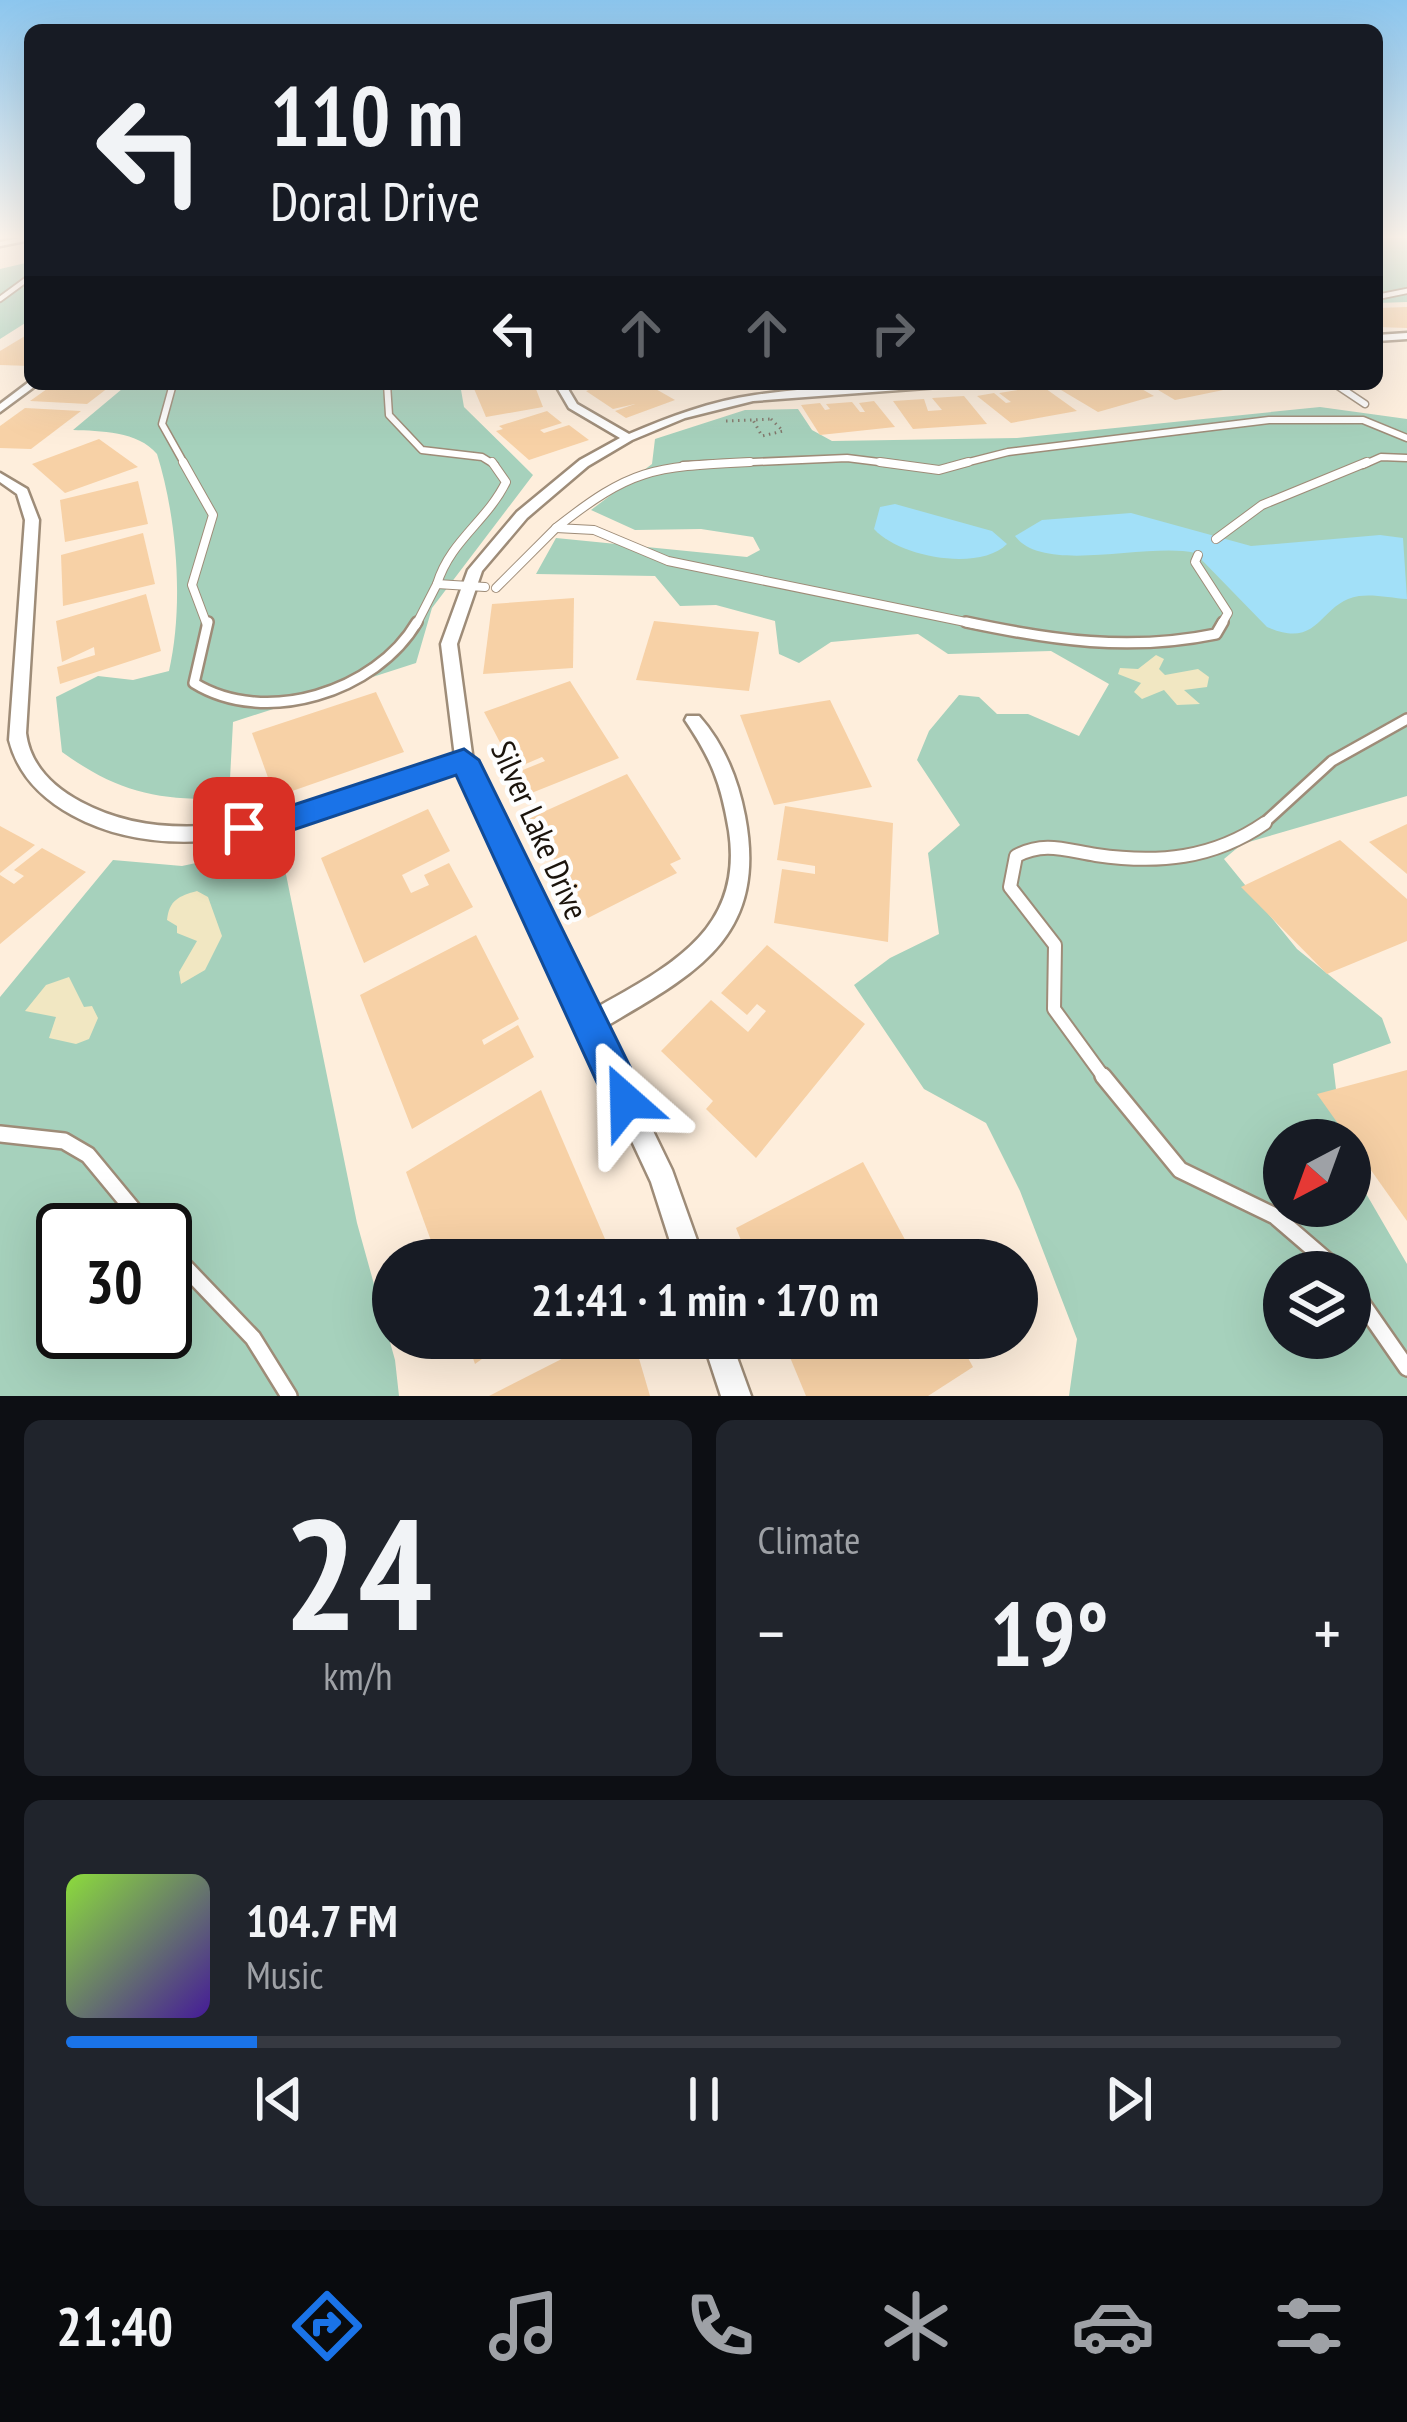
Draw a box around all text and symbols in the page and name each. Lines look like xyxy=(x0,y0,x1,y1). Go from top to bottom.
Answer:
text: 110 m xyxy=(270,60,463,169)
icon: left xyxy=(72,72,228,228)
text: Doral Drive xyxy=(270,166,480,236)
icon: left xyxy=(482,300,548,366)
icon: ahead xyxy=(608,300,674,366)
icon: ahead xyxy=(734,300,800,366)
icon: right xyxy=(860,300,926,366)
street label: Silver Lake Drive xyxy=(482,734,599,926)
pin xyxy=(193,777,295,879)
icon: arrive xyxy=(211,795,277,861)
position arrow xyxy=(563,1038,689,1164)
north arrow xyxy=(1263,1119,1371,1227)
map controls xyxy=(1263,1119,1371,1359)
speed limit sign: 30 xyxy=(36,1203,192,1359)
button: layers xyxy=(1263,1251,1371,1359)
text: 21:41 · 1 min · 170 m xyxy=(531,1270,879,1328)
text: 24 xyxy=(283,1471,432,1673)
text: Climate xyxy=(758,1514,860,1565)
text: 19° xyxy=(990,1574,1109,1691)
text: − xyxy=(758,1590,785,1675)
text: + xyxy=(1314,1590,1341,1675)
text: km/h xyxy=(323,1650,392,1701)
text: 104.7 FM xyxy=(246,1891,398,1949)
text: Music xyxy=(246,1949,323,2000)
icon: previous xyxy=(246,2066,312,2132)
icon: pause xyxy=(671,2066,737,2132)
icon: next xyxy=(1096,2066,1162,2132)
icon: directions xyxy=(285,2284,369,2368)
icon: music xyxy=(482,2284,566,2368)
icon: phone xyxy=(678,2284,762,2368)
icon: climate xyxy=(874,2284,958,2368)
icon: car xyxy=(1071,2284,1155,2368)
icon: filters xyxy=(1267,2284,1351,2368)
text: 21:40 xyxy=(56,2291,173,2361)

